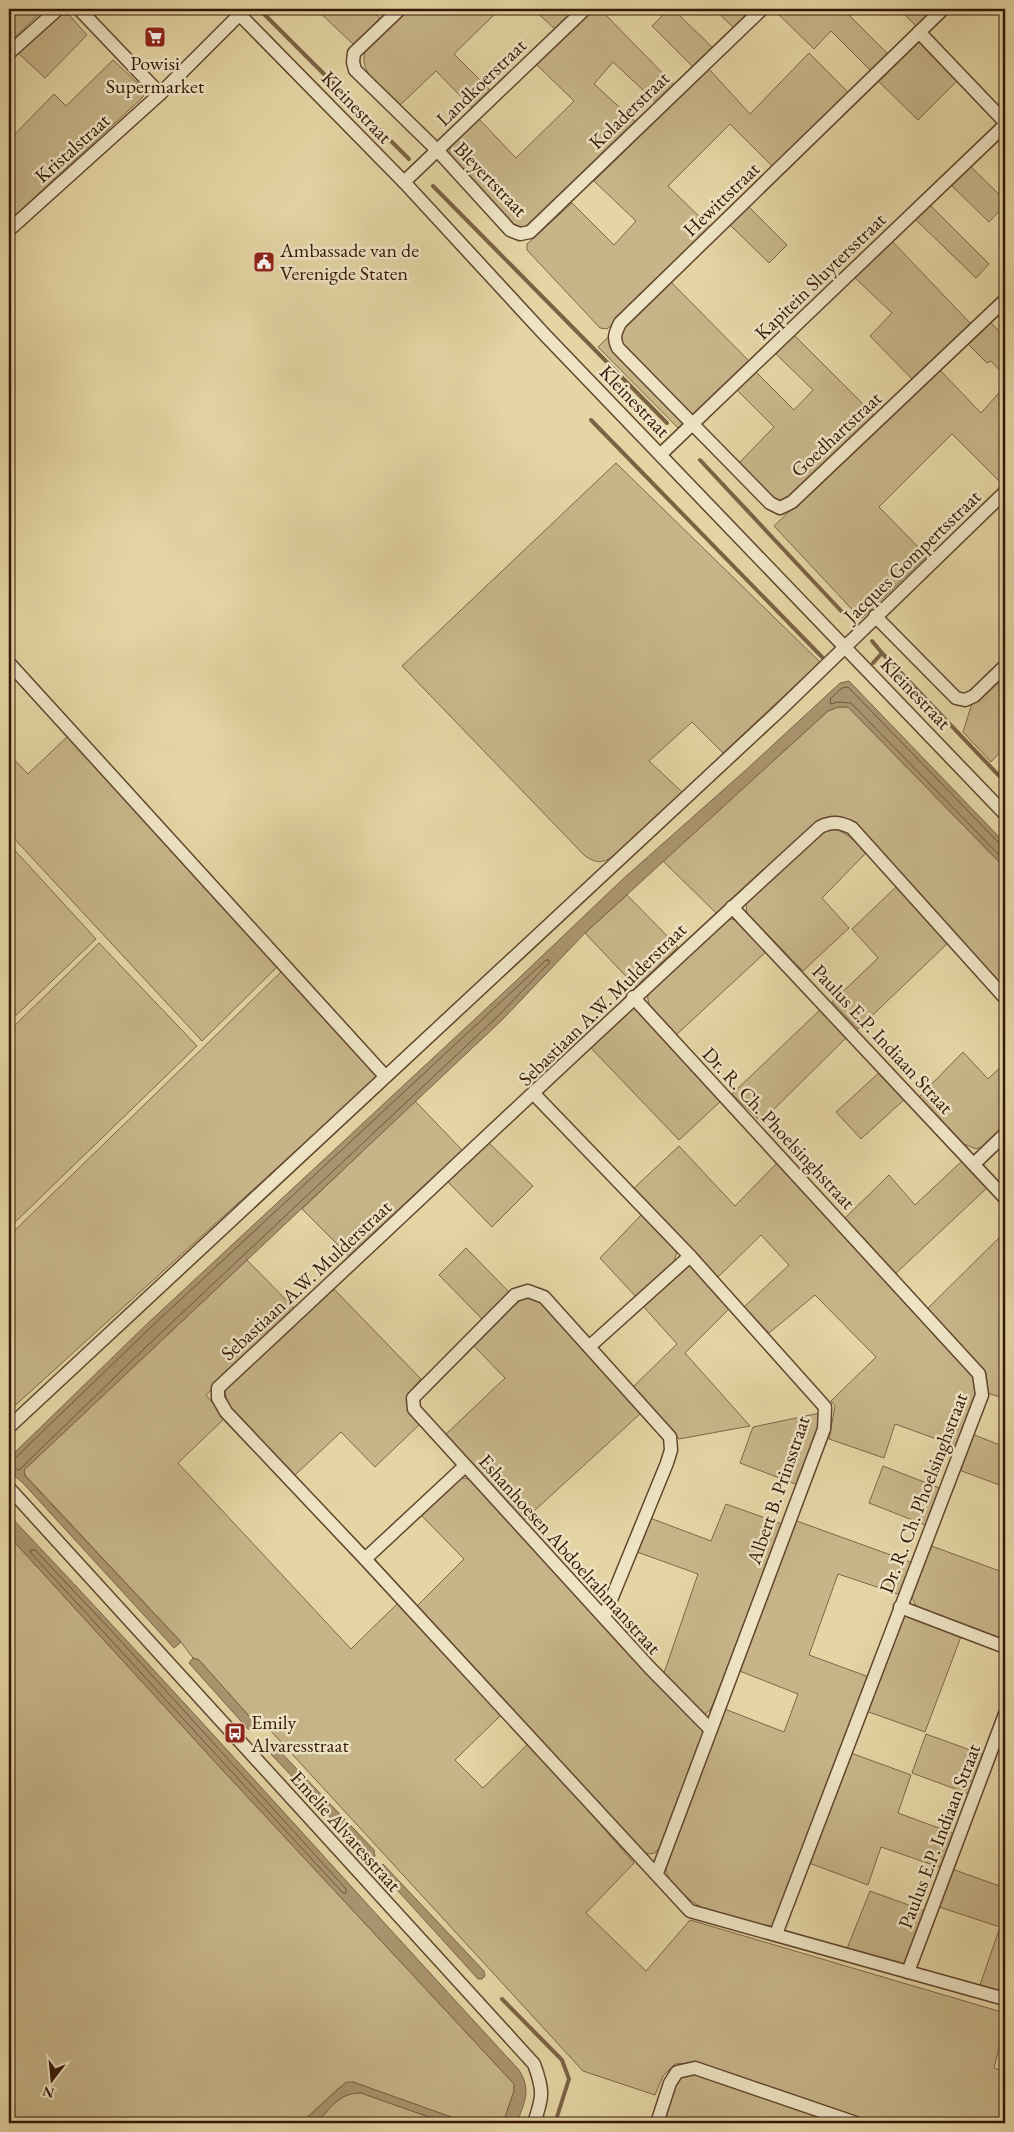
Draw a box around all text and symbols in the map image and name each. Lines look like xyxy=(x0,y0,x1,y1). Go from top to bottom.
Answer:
supermarket icon: Powisi Supermarket xyxy=(143,25,167,49)
street label: Landkoerstraat xyxy=(430,32,532,132)
place label: Powisi Supermarket xyxy=(106,50,205,99)
street label: Kleinestraat xyxy=(316,65,399,149)
street label: Koladerstraat xyxy=(583,65,675,155)
street label: Kristalstraat xyxy=(29,107,116,189)
street label: Bleyertstraat xyxy=(449,136,534,223)
street label: Hewittstraat xyxy=(677,156,765,242)
street label: Kapitein Sluytersstraat xyxy=(749,206,892,345)
place label: Ambassade van de Verenigde Staten xyxy=(279,237,419,286)
public building icon: Ambassade van de Verenigde Staten xyxy=(252,250,276,274)
street label: Kleinestraat xyxy=(594,359,677,443)
street label: Goedhartstraat xyxy=(785,385,887,483)
street label: Jacques Gompertsstraat xyxy=(836,483,987,630)
street label: Kleinestraat xyxy=(875,651,958,735)
street label: Sebastiaan A.W. Mulderstraat xyxy=(512,916,692,1091)
street label: Paulus E.P. Indiaan Straat xyxy=(807,959,960,1120)
street label: Dr. R. Ch. Phoelsinghstraat xyxy=(697,1041,862,1215)
street label: Sebastiaan A.W. Mulderstraat xyxy=(215,1194,397,1366)
street label: Dr. R. Ch. Phoelsinghstraat xyxy=(873,1388,974,1597)
street label: Albert B. Prinsstraat xyxy=(740,1412,816,1569)
street label: Eshanhoesen Abdoelrahmanstraat xyxy=(473,1448,667,1660)
place label: Emily Alvaresstraat xyxy=(250,1709,349,1758)
bus stop icon: Emily Alvaresstraat xyxy=(223,1721,247,1745)
street label: Paulus E.P. Indiaan Straat xyxy=(892,1739,986,1932)
street label: Emelie Alvaresstraat xyxy=(285,1765,408,1897)
north arrow xyxy=(28,2054,78,2104)
text: N xyxy=(40,2082,56,2103)

